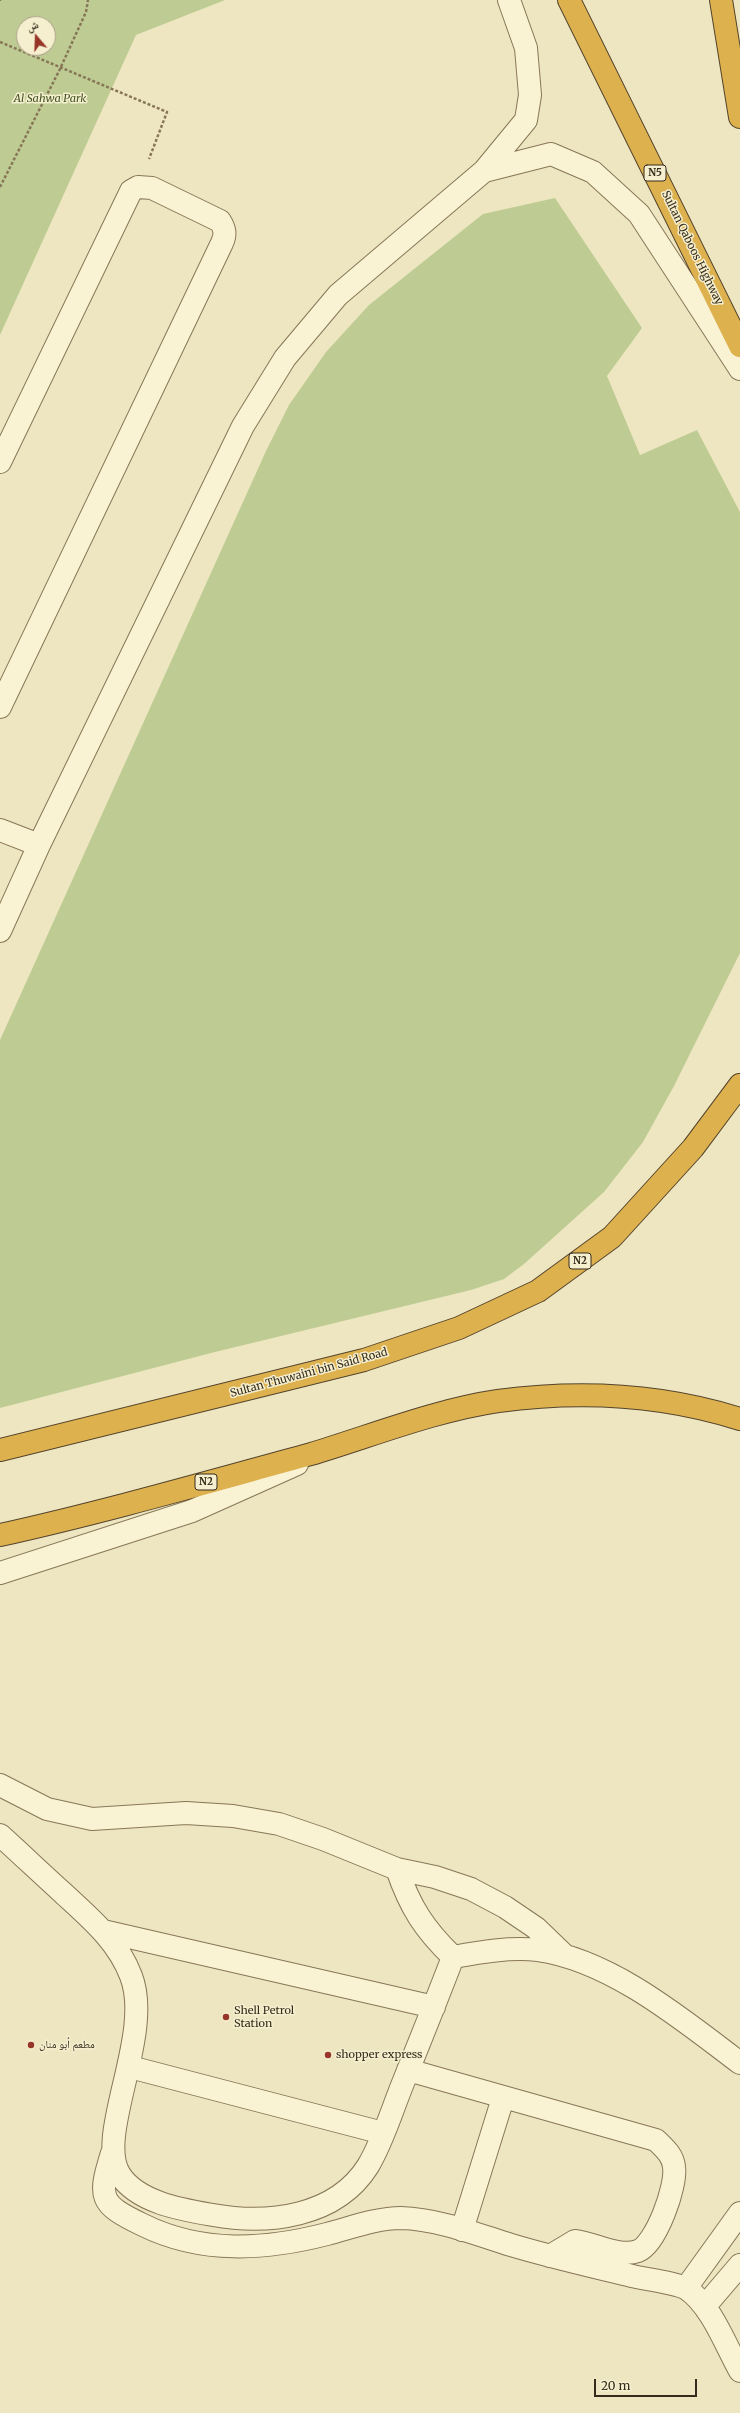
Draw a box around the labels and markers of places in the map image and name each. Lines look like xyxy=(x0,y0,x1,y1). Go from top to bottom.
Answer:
place label: Shell Petrol Station xyxy=(234,2004,294,2030)
marker: Shell Petrol Station xyxy=(221,2012,231,2022)
place label: مطعم أبو منان xyxy=(39,2038,95,2052)
marker: مطعم أبو منان xyxy=(26,2040,36,2050)
place label: shopper express xyxy=(336,2048,422,2062)
marker: shopper express xyxy=(323,2050,333,2060)

